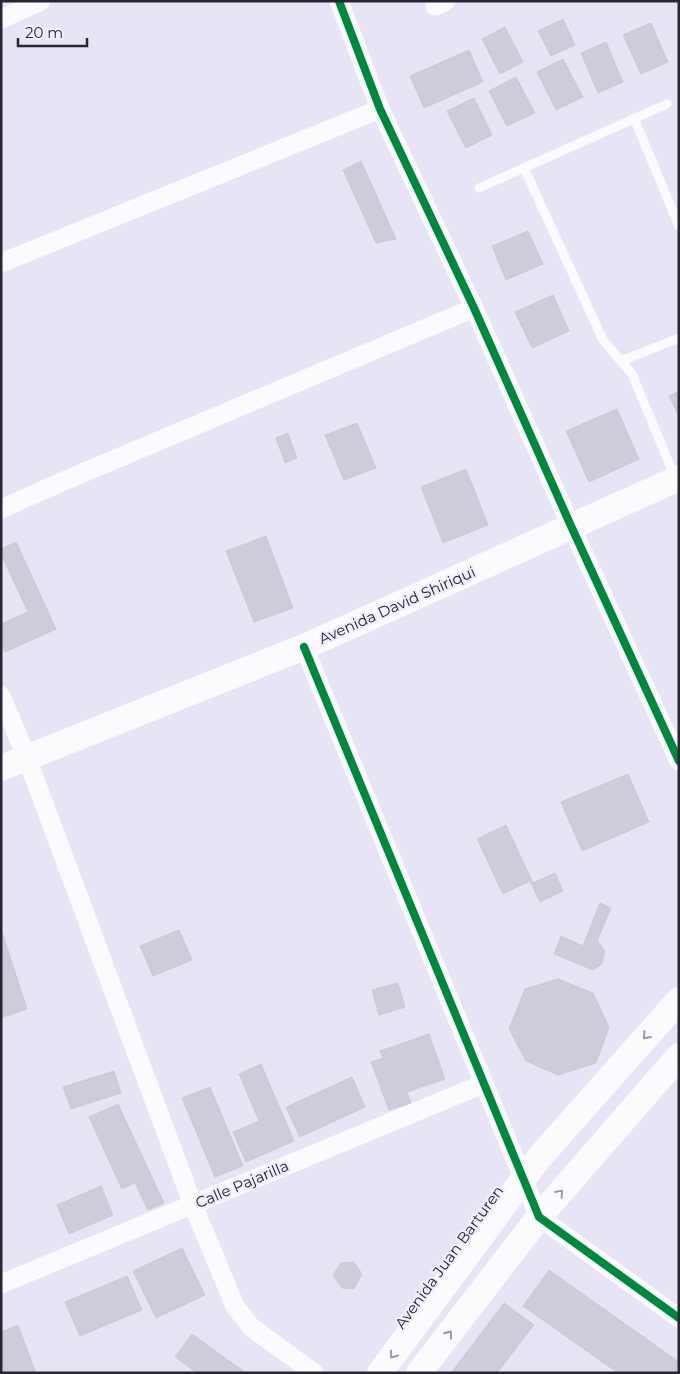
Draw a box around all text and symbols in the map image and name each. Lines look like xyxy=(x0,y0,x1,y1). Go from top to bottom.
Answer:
scale bar xyxy=(18,15,86,47)
text: 20 m xyxy=(25,23,63,42)
street label: Avenida David Shiriqui xyxy=(316,562,478,648)
one-way arrow xyxy=(643,1031,652,1040)
street label: Calle Pajarilla xyxy=(192,1156,292,1212)
street label: Avenida Juan Barturen xyxy=(391,1182,507,1332)
one-way arrow xyxy=(555,1189,564,1198)
one-way arrow xyxy=(443,1330,452,1340)
one-way arrow xyxy=(390,1349,399,1359)

